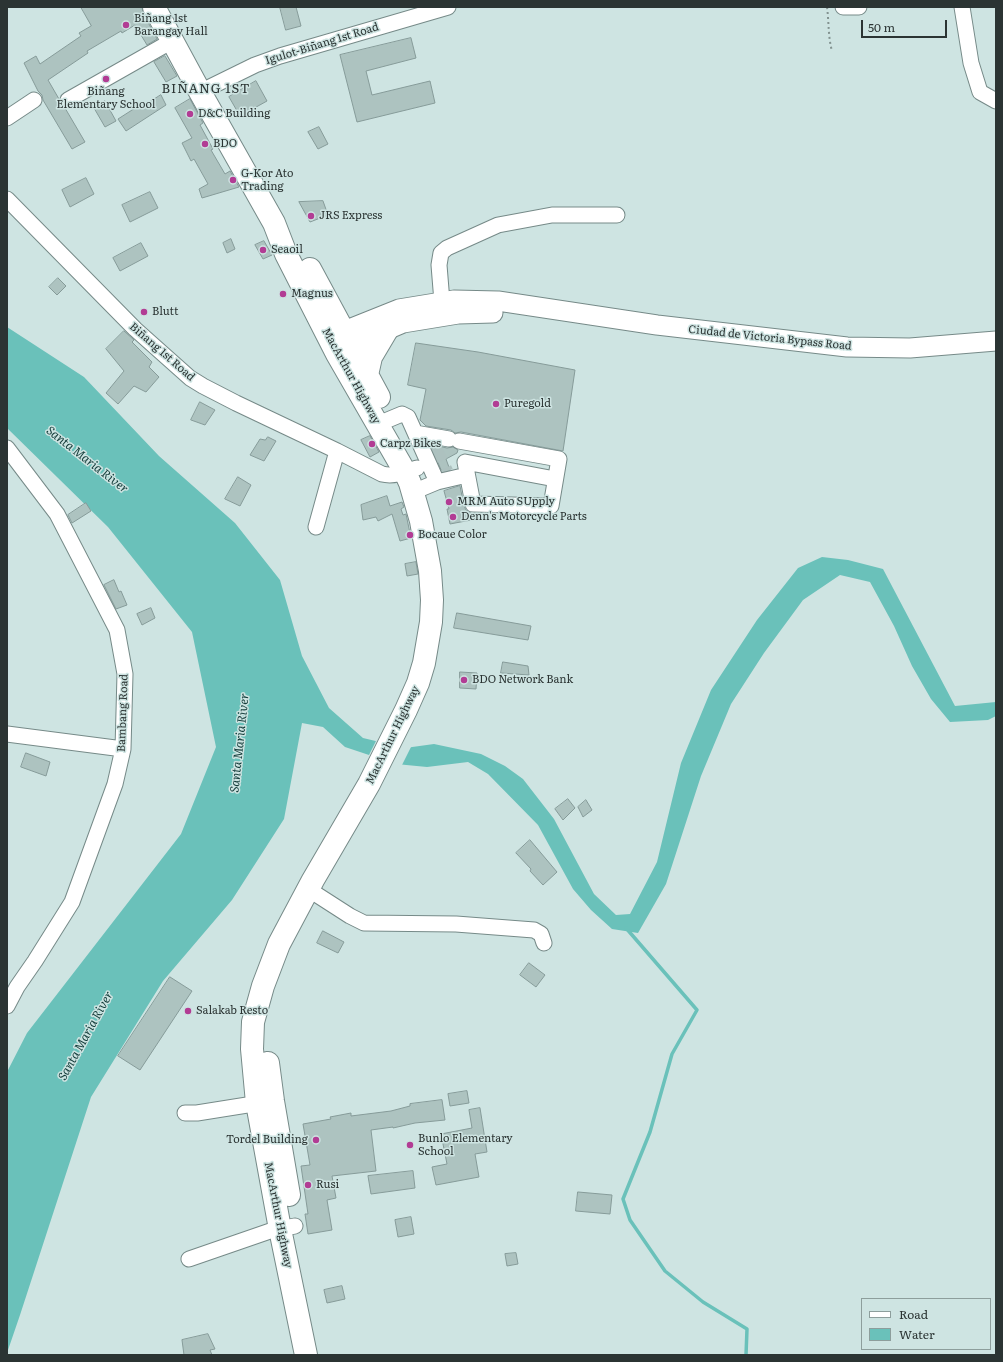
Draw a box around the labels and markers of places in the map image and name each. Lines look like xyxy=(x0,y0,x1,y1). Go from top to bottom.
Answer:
place label: Biñang 1st Barangay Hall xyxy=(134,12,208,38)
marker: Biñang 1st Barangay Hall xyxy=(121,20,131,30)
marker: Biñang Elementary School xyxy=(101,74,111,84)
place label: Biñang Elementary School xyxy=(57,85,155,111)
place label: D&C Building xyxy=(198,107,271,121)
marker: D&C Building xyxy=(185,109,195,119)
place label: BDO xyxy=(213,137,237,151)
marker: BDO xyxy=(200,139,210,149)
place label: G-Kor Ato Trading xyxy=(241,167,293,193)
marker: G-Kor Ato Trading xyxy=(228,175,238,185)
place label: JRS Express xyxy=(319,209,382,223)
marker: JRS Express xyxy=(306,211,316,221)
place label: Seaoil xyxy=(271,243,303,257)
marker: Seaoil xyxy=(258,245,268,255)
place label: Magnus xyxy=(291,287,333,301)
marker: Magnus xyxy=(278,289,288,299)
place label: Blutt xyxy=(152,305,178,319)
marker: Blutt xyxy=(139,307,149,317)
place label: Puregold xyxy=(504,397,551,411)
marker: Puregold xyxy=(491,399,501,409)
place label: Carpz Bikes xyxy=(380,437,441,451)
marker: Carpz Bikes xyxy=(367,439,377,449)
place label: MRM Auto SUpply xyxy=(457,495,555,509)
marker: MRM Auto SUpply xyxy=(444,497,454,507)
place label: Denn's Motorcycle Parts xyxy=(461,510,587,524)
marker: Denn's Motorcycle Parts xyxy=(448,512,458,522)
place label: Bocaue Color xyxy=(418,528,487,542)
marker: Bocaue Color xyxy=(405,530,415,540)
place label: BDO Network Bank xyxy=(472,673,573,687)
marker: BDO Network Bank xyxy=(459,675,469,685)
place label: Salakab Resto xyxy=(196,1004,268,1018)
marker: Salakab Resto xyxy=(183,1006,193,1016)
place label: Bunlo Elementary School xyxy=(418,1132,513,1158)
place label: Tordel Building xyxy=(226,1133,308,1147)
marker: Tordel Building xyxy=(311,1135,321,1145)
marker: Bunlo Elementary School xyxy=(405,1140,415,1150)
place label: Rusi xyxy=(316,1178,339,1192)
marker: Rusi xyxy=(303,1180,313,1190)

